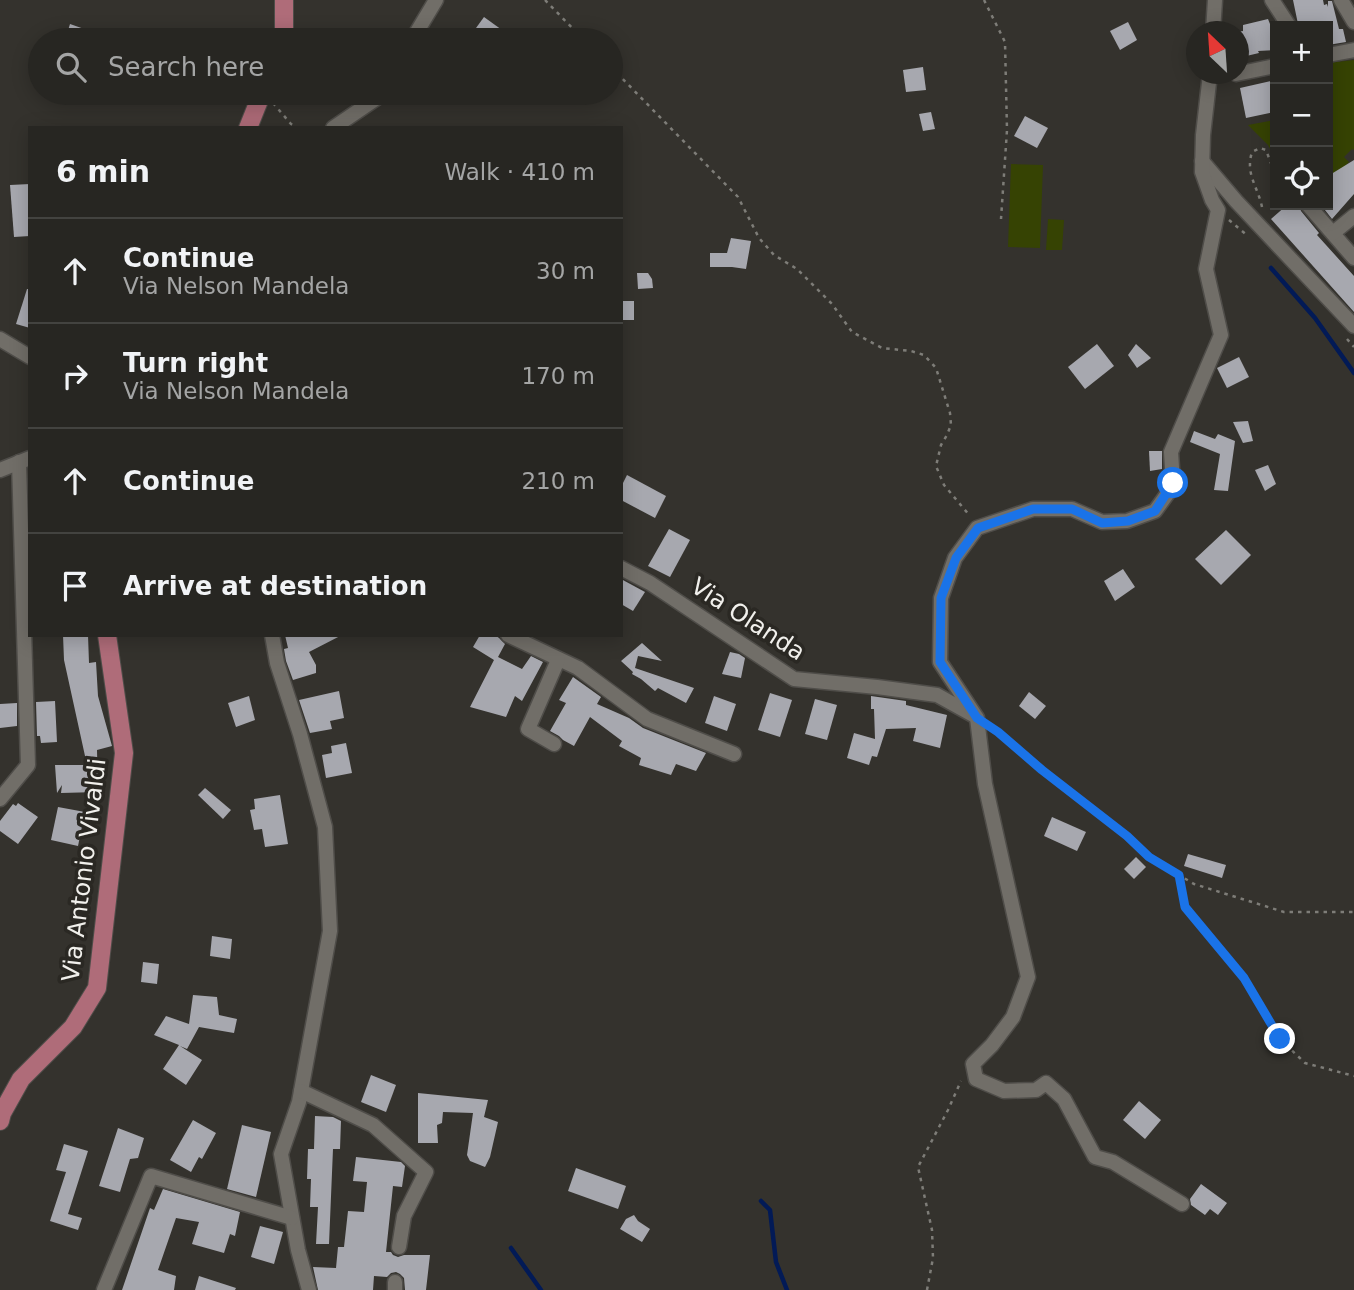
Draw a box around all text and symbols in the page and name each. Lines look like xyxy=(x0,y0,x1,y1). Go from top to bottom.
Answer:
north arrow xyxy=(1186,21,1249,84)
map controls xyxy=(1270,21,1333,210)
button: + xyxy=(1270,21,1333,84)
search box xyxy=(28,28,623,105)
icon: search xyxy=(52,48,90,86)
text: Search here xyxy=(108,52,264,82)
button: − xyxy=(1270,84,1333,147)
button: locate xyxy=(1270,147,1333,210)
text: 6 min xyxy=(56,154,150,189)
text: Walk · 410 m xyxy=(444,159,595,185)
text: Continue xyxy=(123,243,254,273)
icon: ahead xyxy=(56,252,94,290)
text: 30 m xyxy=(536,258,595,284)
text: Via Nelson Mandela xyxy=(123,273,349,299)
text: Turn right xyxy=(123,348,268,378)
icon: right xyxy=(56,357,94,395)
text: 170 m xyxy=(521,363,595,389)
text: Via Nelson Mandela xyxy=(123,378,349,404)
icon: ahead xyxy=(56,462,94,500)
text: Continue xyxy=(123,466,254,496)
route start xyxy=(1157,467,1188,498)
text: 210 m xyxy=(521,468,595,494)
icon: arrive xyxy=(56,567,94,605)
text: Arrive at destination xyxy=(123,571,427,601)
street label: Via Olanda xyxy=(686,572,810,666)
street label: Via Antonio Vivaldi xyxy=(56,757,112,983)
route end xyxy=(1264,1023,1295,1054)

